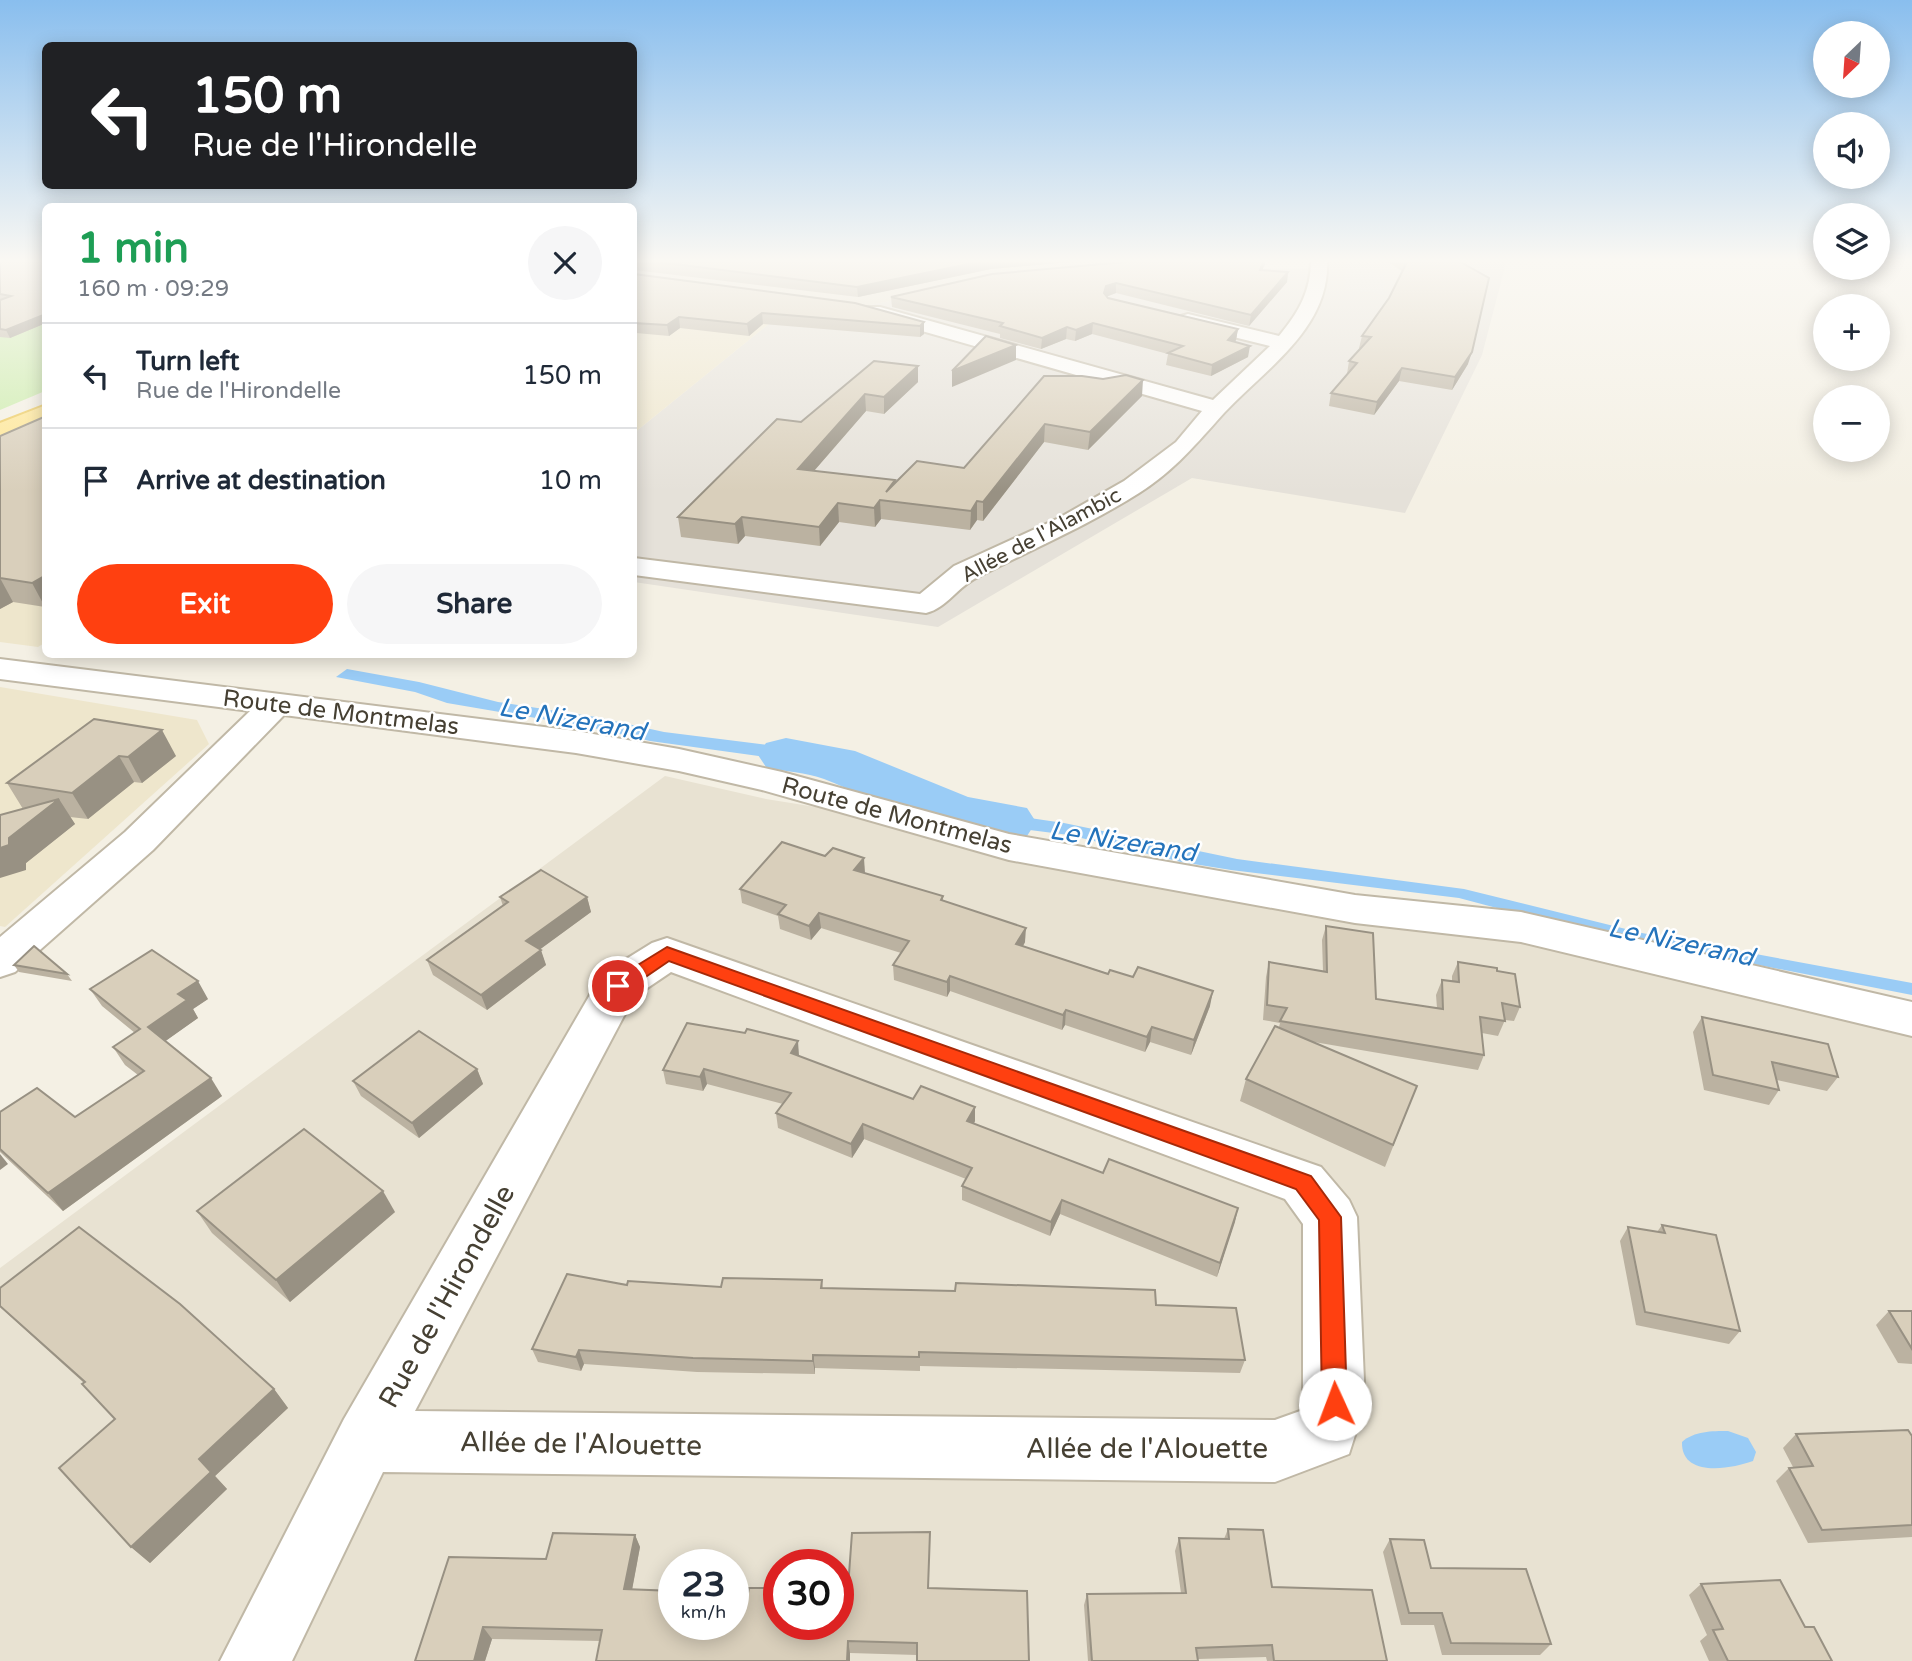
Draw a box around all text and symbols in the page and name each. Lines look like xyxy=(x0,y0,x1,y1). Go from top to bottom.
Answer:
north arrow xyxy=(1813,21,1890,98)
map controls xyxy=(1813,21,1890,462)
text: 150 m xyxy=(192,67,342,126)
icon: left xyxy=(77,70,168,161)
button: sound xyxy=(1813,112,1890,189)
text: Rue de l'Hirondelle xyxy=(192,127,477,165)
button: layers xyxy=(1813,203,1890,280)
text: 1 min xyxy=(77,223,189,274)
button: close xyxy=(528,226,602,300)
text: 160 m · 09:29 xyxy=(77,275,229,303)
button: + xyxy=(1813,294,1890,371)
text: Turn left xyxy=(136,346,239,377)
icon: left xyxy=(77,357,115,395)
text: 150 m xyxy=(522,360,602,391)
text: Rue de l'Hirondelle xyxy=(136,377,341,405)
button: − xyxy=(1813,385,1890,462)
icon: arrive xyxy=(77,462,115,500)
text: Arrive at destination xyxy=(136,465,386,496)
text: 10 m xyxy=(539,465,602,496)
street label: Allée de l'Alambic xyxy=(957,483,1125,588)
button: Exit xyxy=(77,564,333,644)
button: Share xyxy=(347,564,602,644)
street label: Route de Montmelas xyxy=(221,684,461,741)
water label: Le Nizerand xyxy=(496,691,650,748)
street label: Route de Montmelas xyxy=(778,771,1015,860)
water label: Le Nizerand xyxy=(1047,815,1201,869)
water label: Le Nizerand xyxy=(1605,912,1759,974)
pin xyxy=(588,956,648,1016)
icon: arrive xyxy=(599,967,637,1005)
street label: Rue de l'Hirondelle xyxy=(371,1179,522,1414)
position arrow xyxy=(1298,1367,1372,1441)
street label: Allée de l'Alouette xyxy=(460,1425,702,1463)
street label: Allée de l'Alouette xyxy=(1026,1432,1268,1466)
speed limit sign: 30 xyxy=(763,1549,854,1640)
text: 23 xyxy=(682,1564,725,1606)
text: km/h xyxy=(681,1601,726,1623)

